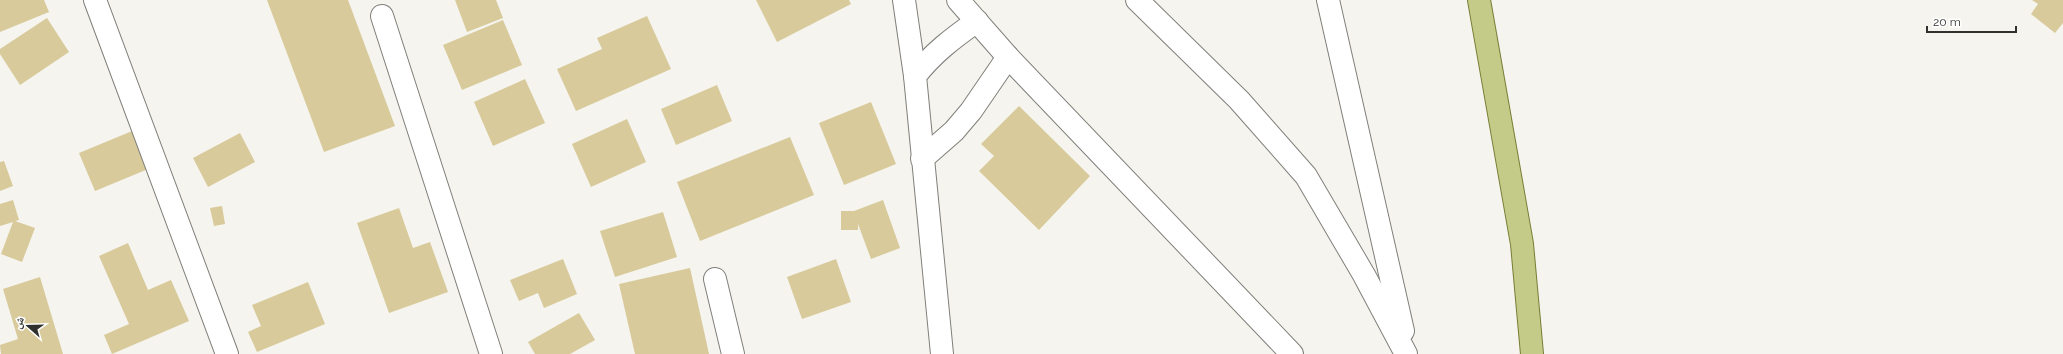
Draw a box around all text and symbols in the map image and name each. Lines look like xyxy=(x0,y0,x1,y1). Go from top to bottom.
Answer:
scale bar xyxy=(1927,8,2016,34)
text: 20 m xyxy=(1933,15,1961,29)
north arrow xyxy=(8,306,48,346)
text: ش xyxy=(11,315,28,331)

